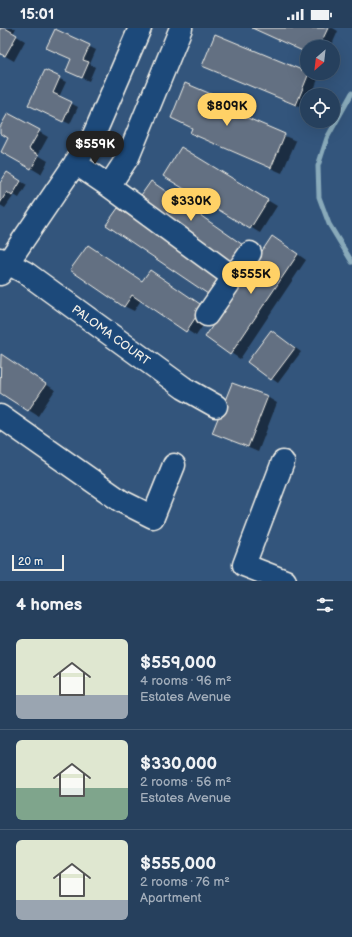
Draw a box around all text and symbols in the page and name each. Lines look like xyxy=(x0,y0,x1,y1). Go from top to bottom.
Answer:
text: 15:01 xyxy=(20,5,54,24)
north arrow xyxy=(300,40,340,80)
map controls xyxy=(300,40,340,128)
button: locate xyxy=(300,88,340,128)
pin: $809K xyxy=(199,93,255,127)
text: $809K xyxy=(207,98,247,114)
pin: $559K xyxy=(67,131,123,165)
text: $559K xyxy=(75,136,115,152)
pin: $330K xyxy=(163,188,219,222)
text: $330K xyxy=(171,193,211,209)
pin: $555K xyxy=(223,261,279,295)
text: $555K xyxy=(231,266,271,282)
street label: PALOMA COURT xyxy=(69,302,153,369)
scale bar xyxy=(12,553,64,572)
text: 20 m xyxy=(18,555,43,568)
icon: filters xyxy=(314,594,336,616)
text: 4 homes xyxy=(16,595,82,615)
text: $559,000 xyxy=(140,653,216,673)
icon: home xyxy=(48,655,96,703)
text: 4 rooms · 96 m² xyxy=(140,673,232,689)
text: Estates Avenue xyxy=(140,689,231,705)
text: $330,000 xyxy=(140,754,217,774)
icon: home xyxy=(48,756,96,804)
text: 2 rooms · 56 m² xyxy=(140,774,231,790)
text: Estates Avenue xyxy=(140,790,231,806)
text: $555,000 xyxy=(140,854,216,874)
icon: home xyxy=(48,856,96,904)
text: 2 rooms · 76 m² xyxy=(140,874,230,890)
text: Apartment xyxy=(140,890,201,906)

